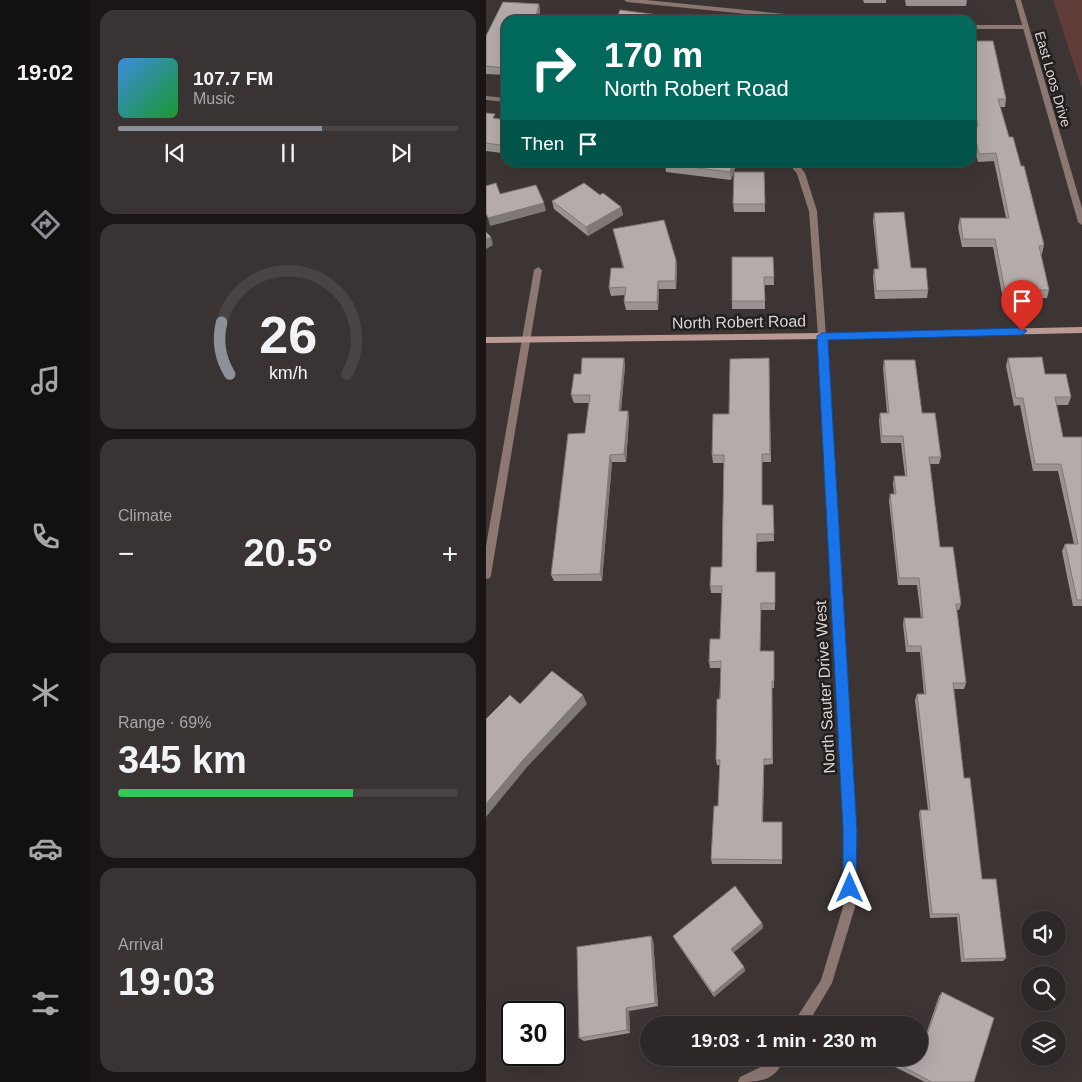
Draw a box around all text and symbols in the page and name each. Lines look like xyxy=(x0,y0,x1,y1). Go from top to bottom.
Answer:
street label: East Loos Drive xyxy=(1032,29,1074,129)
icon: right xyxy=(521,35,586,100)
text: 170 m xyxy=(604,35,703,74)
text: 19:02 xyxy=(17,60,73,85)
text: 107.7 FM xyxy=(193,68,273,89)
text: North Robert Road xyxy=(604,76,789,101)
text: Music xyxy=(193,90,235,107)
icon: arrive xyxy=(574,130,602,158)
text: Then xyxy=(521,133,564,154)
icon: previous xyxy=(161,139,189,167)
icon: pause xyxy=(274,139,302,167)
icon: next xyxy=(387,139,415,167)
icon: directions xyxy=(28,207,63,242)
pin xyxy=(1001,280,1043,331)
icon: arrive xyxy=(1008,287,1036,315)
text: 26 xyxy=(259,306,317,364)
street label: North Robert Road xyxy=(672,312,806,332)
icon: music xyxy=(28,363,63,398)
text: km/h xyxy=(269,363,307,383)
text: Climate xyxy=(118,507,172,524)
icon: phone xyxy=(28,519,63,554)
text: 20.5° xyxy=(243,532,333,574)
text: − xyxy=(118,538,134,569)
text: + xyxy=(442,538,458,569)
street label: North Sauter Drive West xyxy=(812,600,838,774)
icon: climate xyxy=(28,675,63,710)
text: Range · 69% xyxy=(118,714,211,731)
text: 345 km xyxy=(118,739,247,781)
icon: car xyxy=(28,831,63,866)
position arrow xyxy=(823,861,875,913)
map controls xyxy=(1021,911,1066,1066)
button: sound xyxy=(1021,911,1066,956)
text: Arrival xyxy=(118,936,163,953)
text: 19:03 xyxy=(118,961,215,1003)
button: search xyxy=(1021,966,1066,1011)
icon: filters xyxy=(28,986,63,1021)
speed limit sign: 30 xyxy=(501,1001,566,1066)
button: layers xyxy=(1021,1021,1066,1066)
text: 19:03 · 1 min · 230 m xyxy=(691,1030,877,1051)

